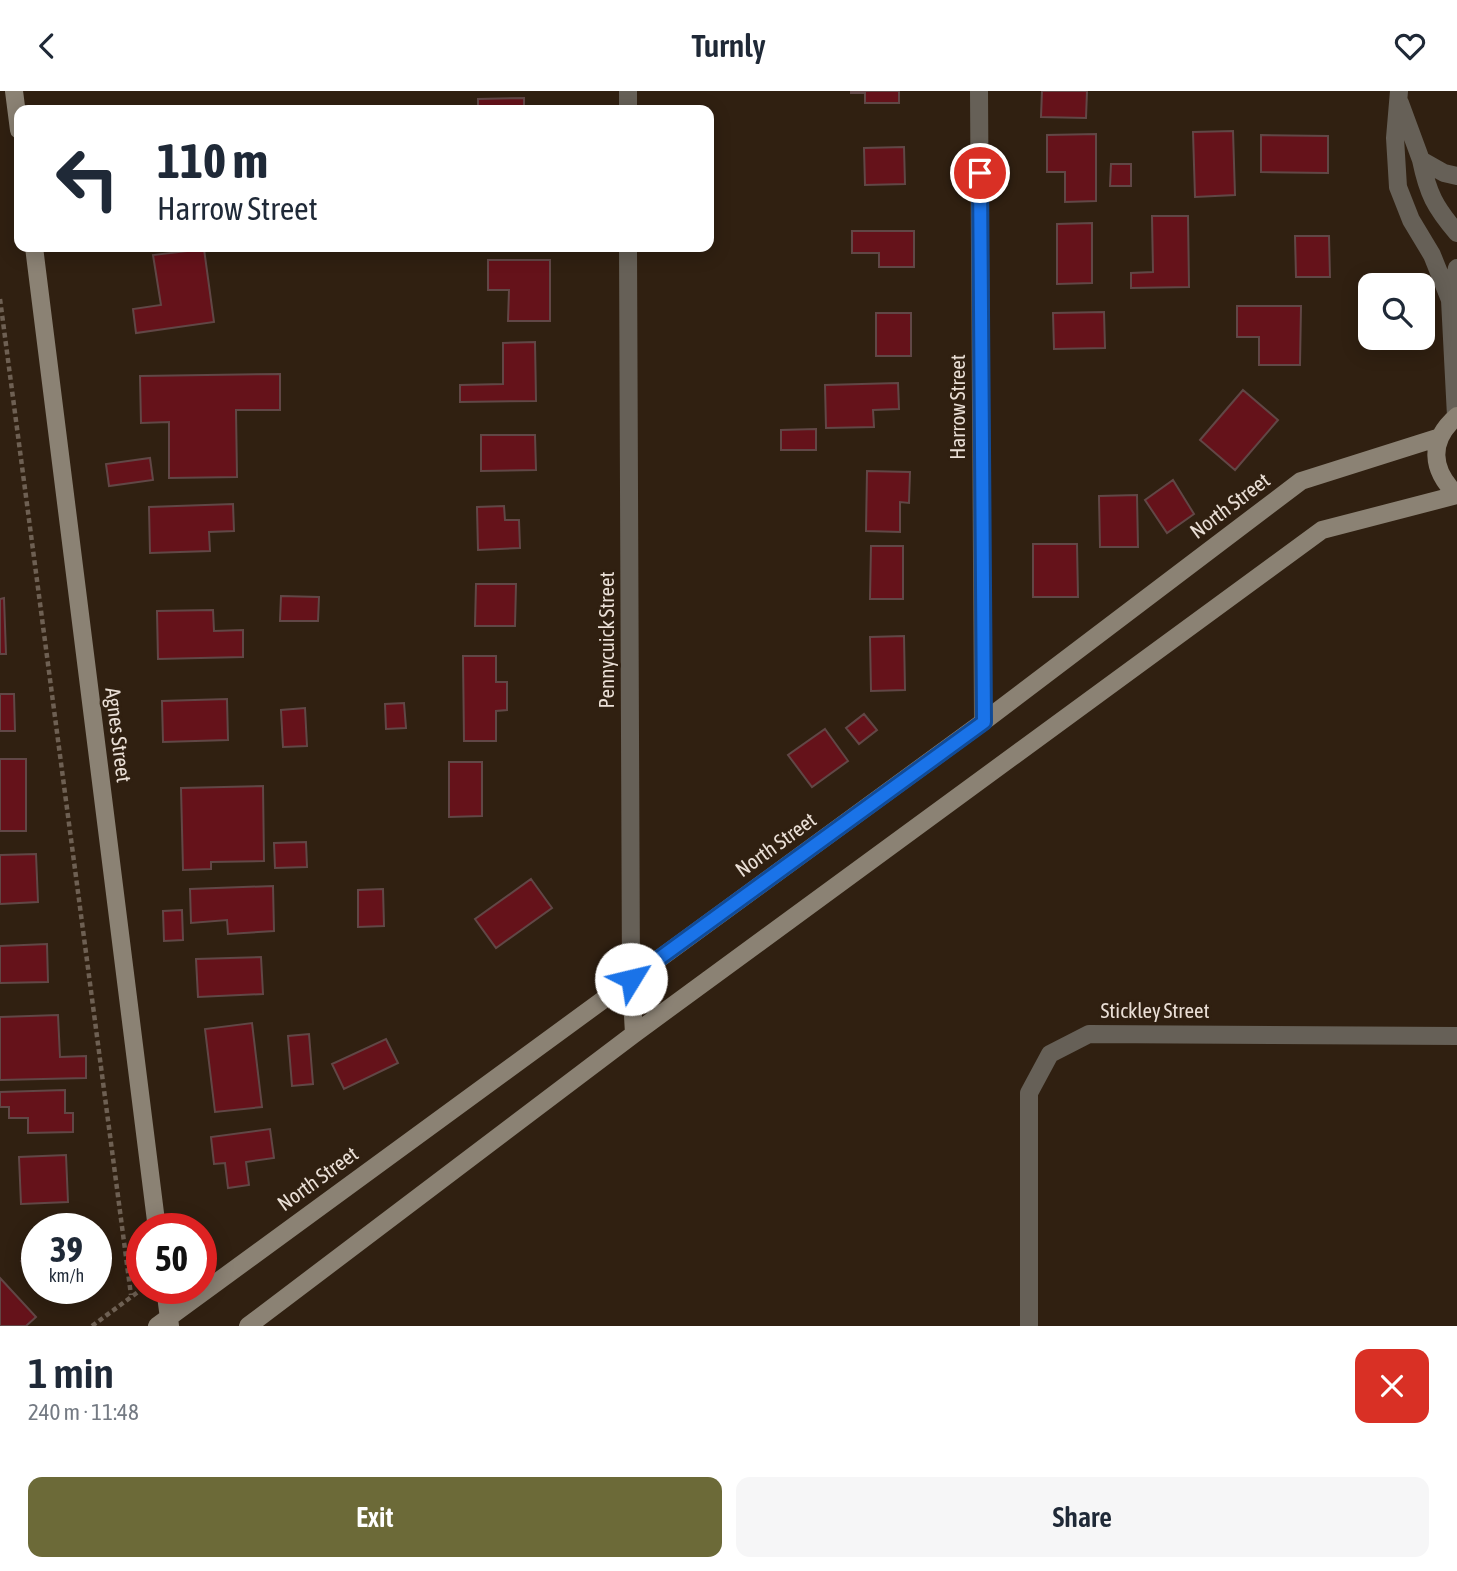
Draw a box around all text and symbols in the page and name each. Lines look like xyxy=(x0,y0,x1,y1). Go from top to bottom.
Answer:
icon: back xyxy=(28,27,66,65)
text: Turnly xyxy=(691,27,766,64)
icon: heart xyxy=(1391,27,1429,65)
text: 110 m xyxy=(157,132,268,188)
icon: left xyxy=(42,133,133,224)
pin xyxy=(950,143,1010,203)
icon: arrive xyxy=(961,154,999,192)
text: Harrow Street xyxy=(157,190,318,227)
map controls xyxy=(1358,273,1435,350)
button: search xyxy=(1358,273,1435,350)
street label: Harrow Street xyxy=(945,354,969,460)
street label: North Street xyxy=(1185,468,1274,543)
street label: Pennycuick Street xyxy=(594,571,618,709)
street label: Agnes Street xyxy=(101,686,137,784)
street label: North Street xyxy=(731,807,820,881)
position arrow xyxy=(594,942,668,1016)
street label: Stickley Street xyxy=(1101,998,1210,1022)
street label: North Street xyxy=(273,1141,362,1215)
speed limit sign: 50 xyxy=(126,1213,217,1304)
text: 39 xyxy=(50,1229,83,1269)
text: km/h xyxy=(49,1265,84,1286)
text: 1 min xyxy=(28,1349,114,1397)
button: close xyxy=(1355,1349,1429,1423)
text: 240 m · 11:48 xyxy=(28,1399,139,1425)
button: Exit xyxy=(28,1477,722,1557)
button: Share xyxy=(736,1477,1429,1557)

